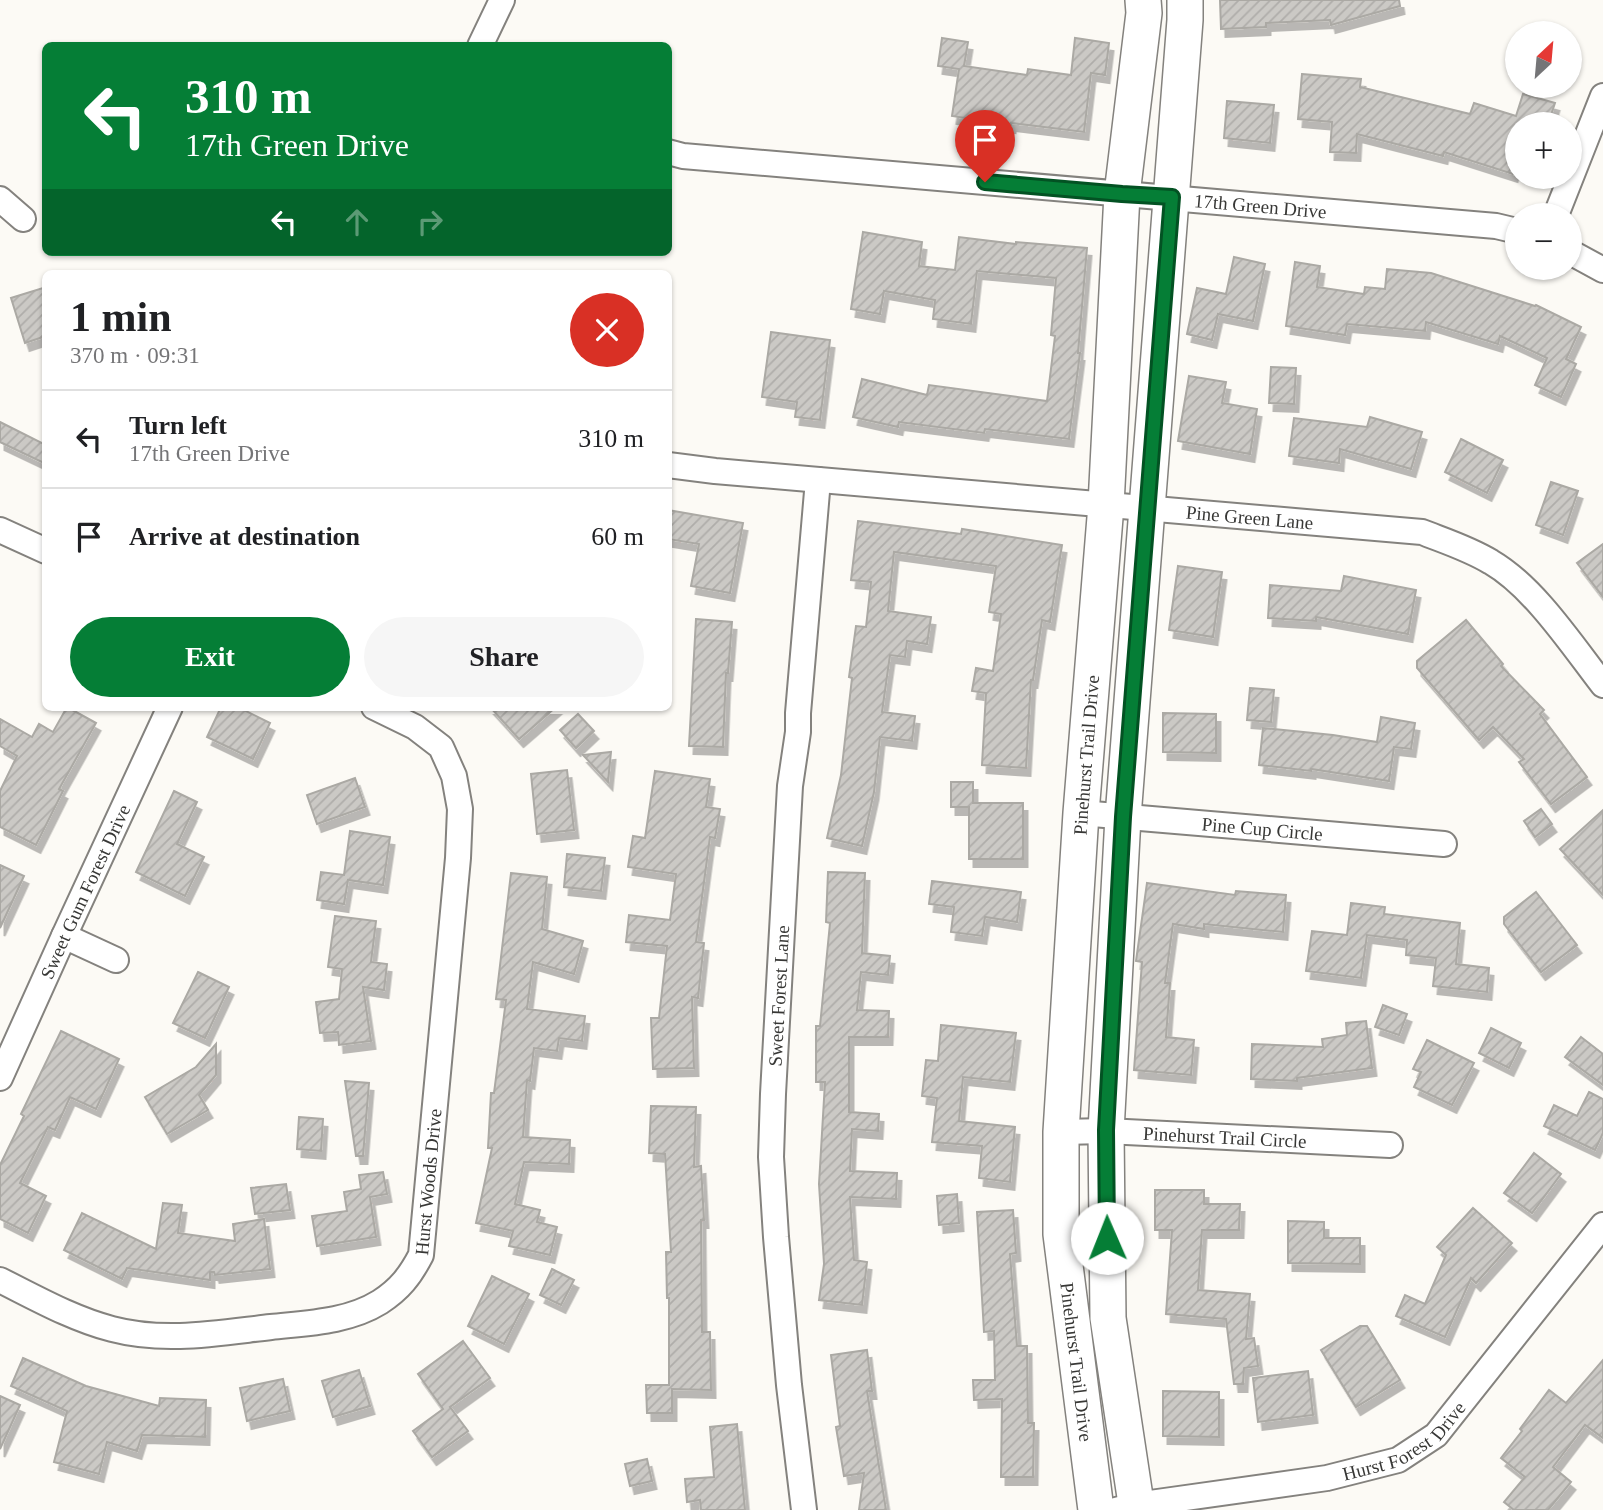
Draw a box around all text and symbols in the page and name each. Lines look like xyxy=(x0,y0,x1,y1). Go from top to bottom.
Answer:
north arrow xyxy=(1505,21,1582,98)
map controls xyxy=(1505,21,1582,280)
text: 310 m xyxy=(185,69,312,124)
icon: left xyxy=(70,70,161,161)
pin xyxy=(955,110,1015,182)
button: + xyxy=(1505,112,1582,189)
icon: arrive xyxy=(966,121,1004,159)
text: 17th Green Drive xyxy=(185,127,409,163)
street label: 17th Green Drive xyxy=(1193,190,1327,222)
icon: left xyxy=(265,203,303,241)
icon: ahead xyxy=(338,203,376,241)
icon: right xyxy=(411,203,449,241)
button: − xyxy=(1505,203,1582,280)
button: close xyxy=(570,293,644,367)
text: 1 min xyxy=(70,294,172,340)
text: 370 m · 09:31 xyxy=(70,343,200,368)
text: Turn left xyxy=(129,411,227,440)
icon: left xyxy=(70,420,108,458)
text: 310 m xyxy=(578,424,644,453)
text: 17th Green Drive xyxy=(129,441,290,466)
street label: Pine Green Lane xyxy=(1185,502,1314,534)
icon: arrive xyxy=(70,518,108,556)
text: Arrive at destination xyxy=(129,522,360,551)
text: 60 m xyxy=(591,522,644,551)
button: Exit xyxy=(70,617,350,697)
button: Share xyxy=(364,617,644,697)
street label: Pinehurst Trail Drive xyxy=(1070,674,1103,836)
street label: Sweet Gum Forest Drive xyxy=(36,801,134,982)
street label: Pine Cup Circle xyxy=(1201,813,1324,845)
street label: Sweet Forest Lane xyxy=(765,925,793,1067)
street label: Hurst Woods Drive xyxy=(411,1108,446,1256)
street label: Pinehurst Trail Circle xyxy=(1143,1123,1307,1152)
position arrow xyxy=(1070,1201,1144,1275)
street label: Pinehurst Trail Drive xyxy=(1056,1281,1097,1443)
street label: Hurst Forest Drive xyxy=(1340,1397,1470,1485)

